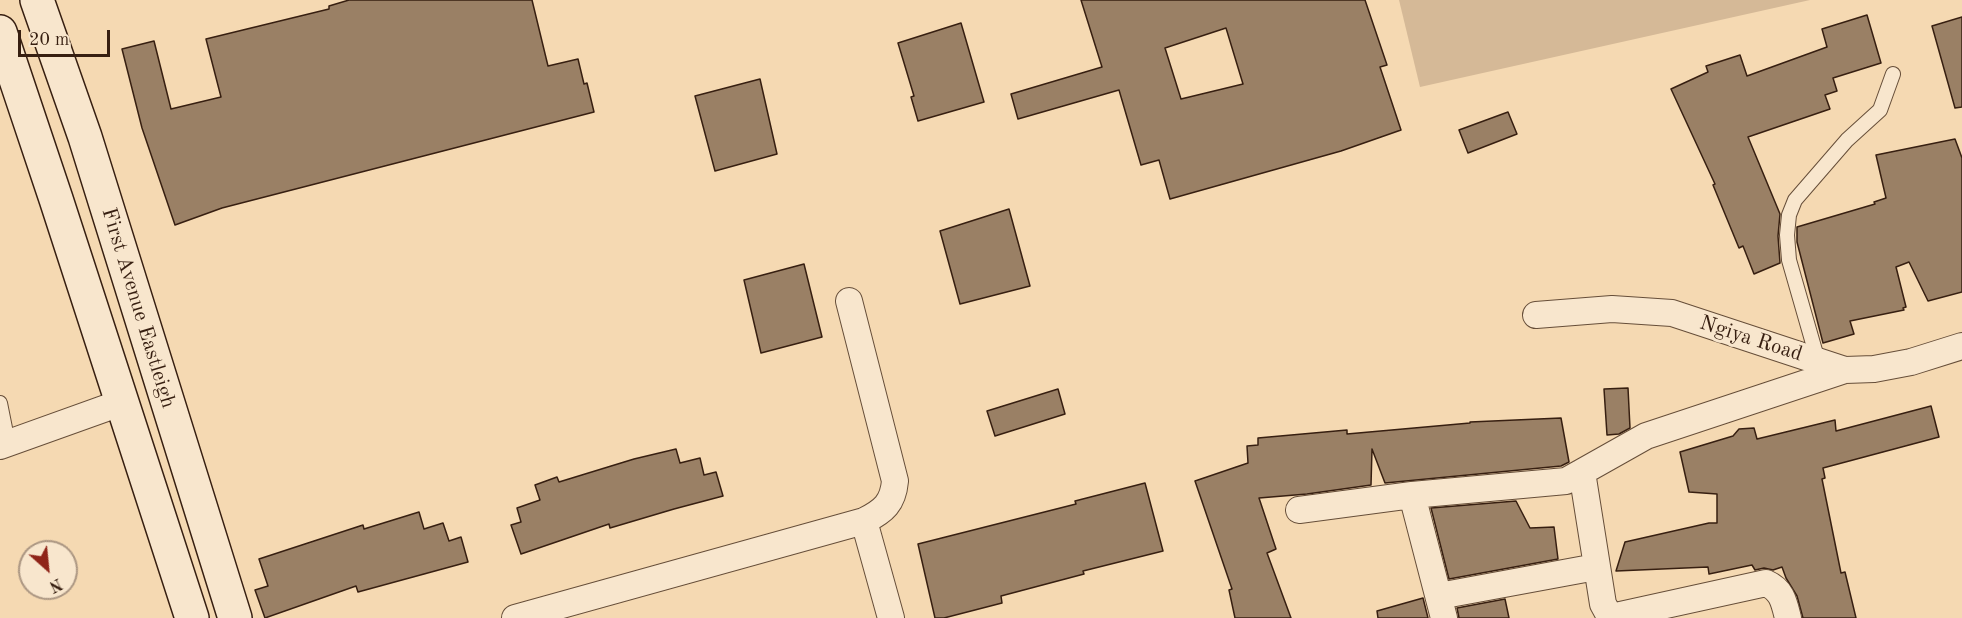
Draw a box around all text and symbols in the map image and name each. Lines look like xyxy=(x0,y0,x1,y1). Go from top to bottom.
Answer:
scale bar xyxy=(21,18,112,56)
text: 20 m xyxy=(29,31,69,49)
street label: First Avenue Eastleigh xyxy=(95,205,181,411)
street label: Ngiya Road xyxy=(1696,311,1806,367)
north arrow xyxy=(18,540,78,600)
text: N xyxy=(46,574,64,594)

